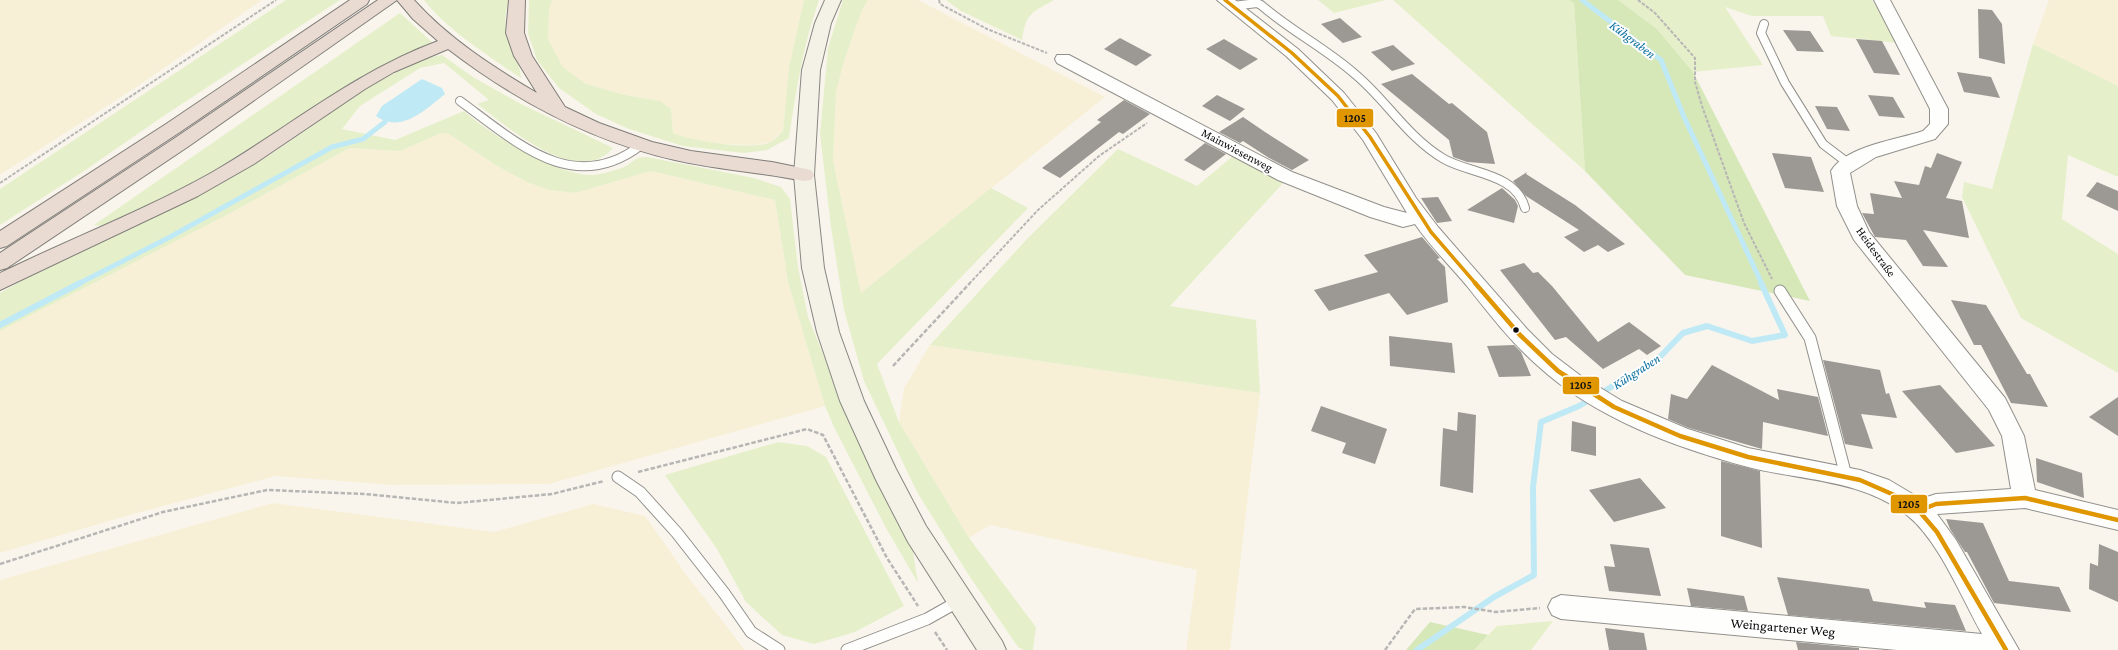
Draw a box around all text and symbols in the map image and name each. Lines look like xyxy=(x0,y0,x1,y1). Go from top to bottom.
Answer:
water label: Kühgraben xyxy=(1607,17,1659,62)
line badge: 1205 xyxy=(1336,108,1374,128)
text: 1205 xyxy=(1344,112,1366,124)
street label: Mainwiesenweg xyxy=(1199,125,1275,175)
street label: Heidestraße xyxy=(1853,224,1899,280)
unlabelled marker xyxy=(1511,325,1521,335)
water label: Kühgraben xyxy=(1610,350,1663,392)
line badge: 1205 xyxy=(1562,376,1600,395)
text: 1205 xyxy=(1570,379,1592,391)
line badge: 1205 xyxy=(1890,494,1928,514)
text: 1205 xyxy=(1898,498,1920,510)
street label: Weingartener Weg xyxy=(1730,614,1836,640)

